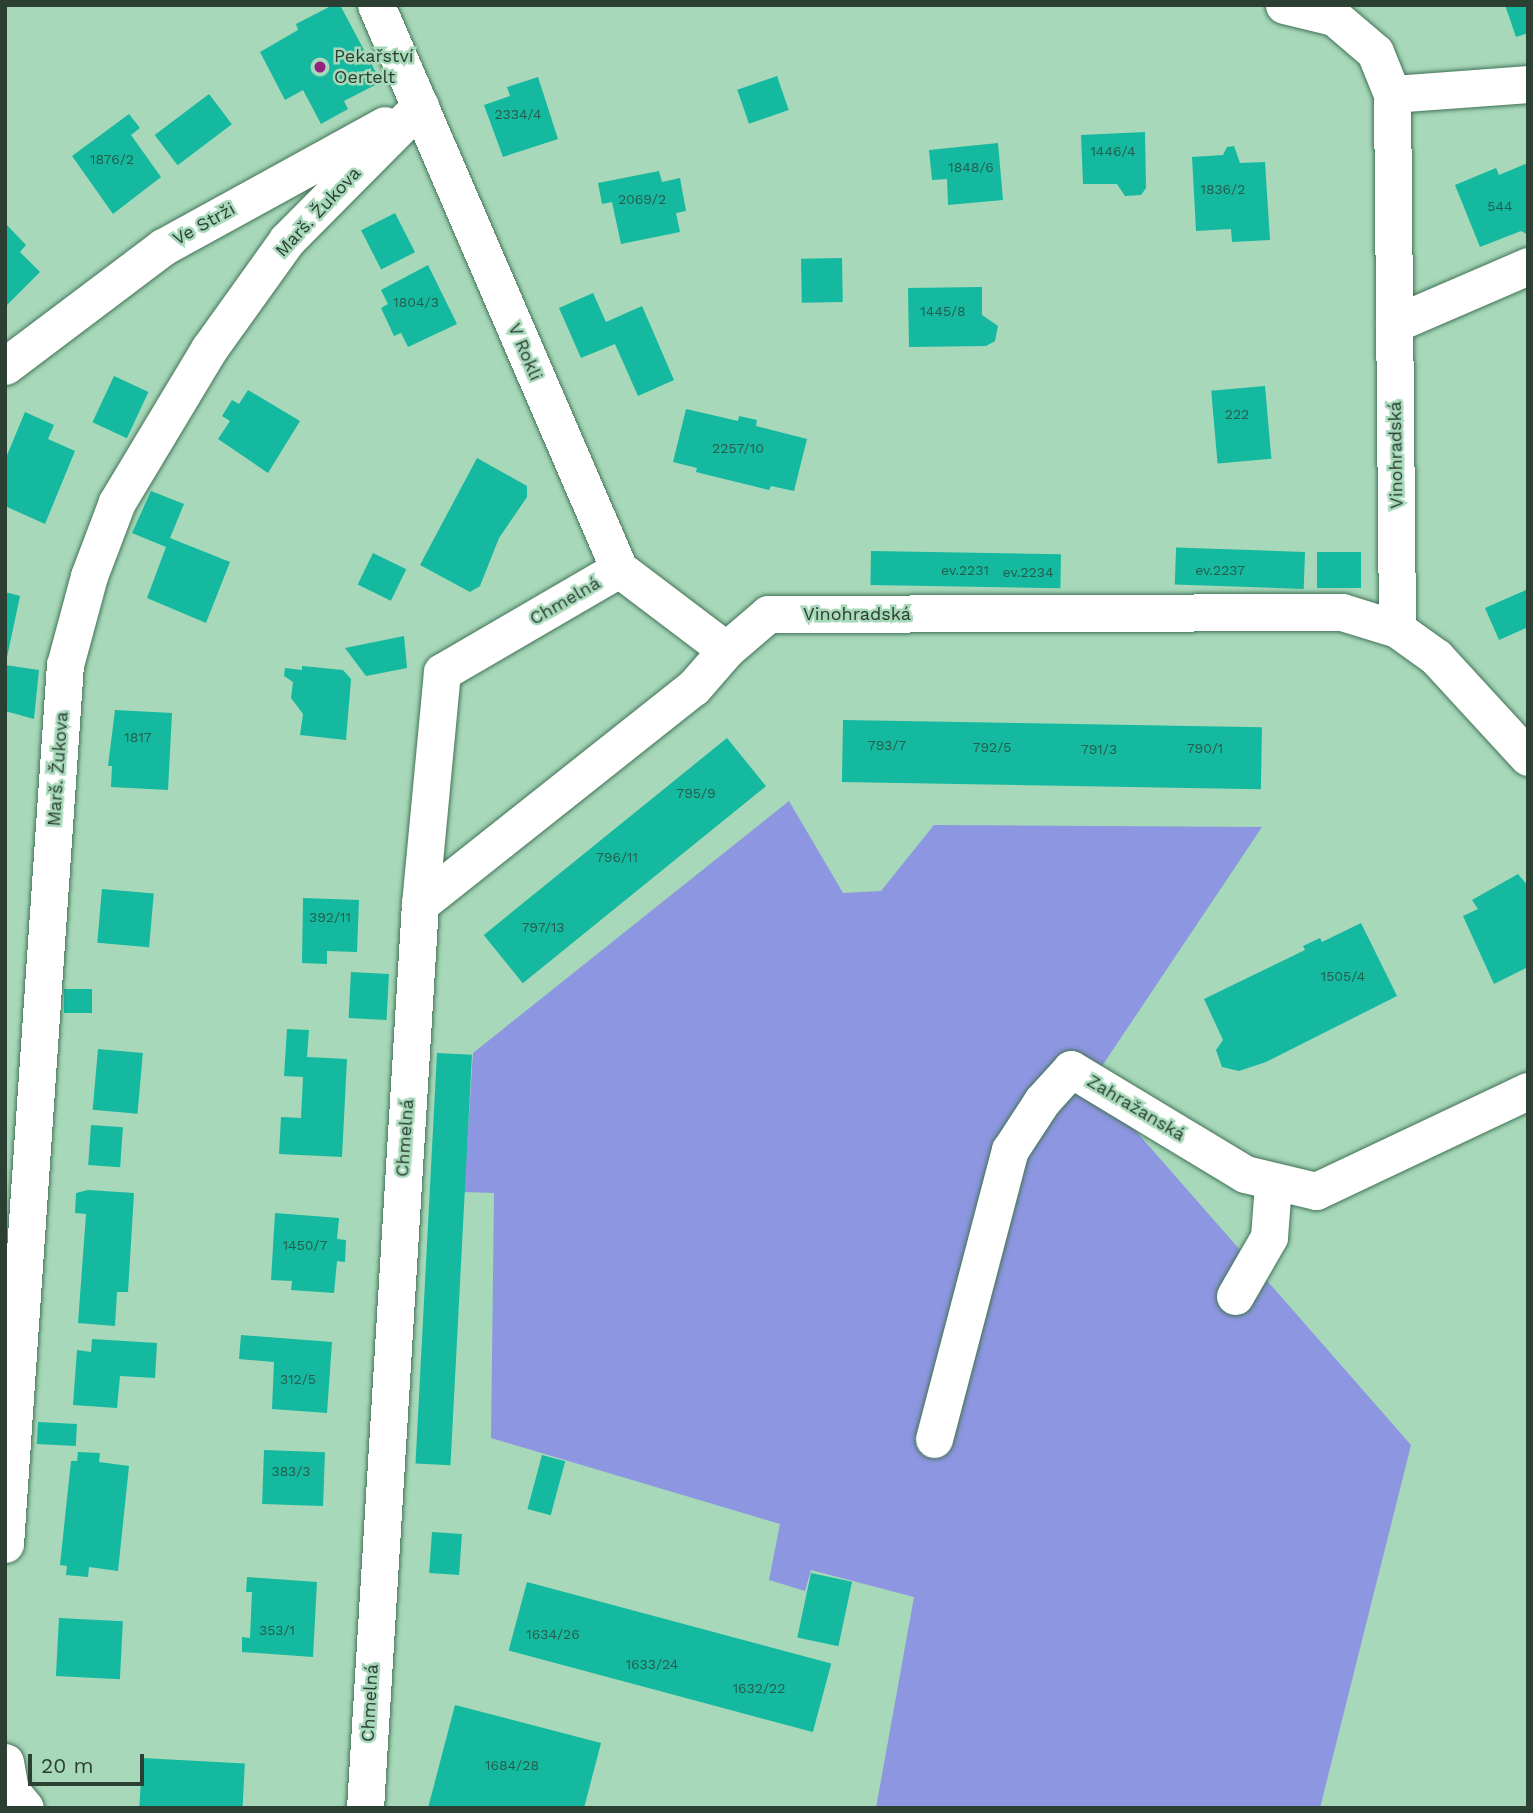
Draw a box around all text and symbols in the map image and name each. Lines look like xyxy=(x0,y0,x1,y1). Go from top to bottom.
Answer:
place label: Pekařství Oertelt xyxy=(334,46,414,88)
marker: Pekařství Oertelt xyxy=(312,59,328,75)
house number: 2334/4 xyxy=(494,106,542,122)
house number: 1446/4 xyxy=(1090,143,1136,159)
house number: 1876/2 xyxy=(90,151,134,167)
house number: 1848/6 xyxy=(948,159,994,175)
street label: Marš. Žukova xyxy=(271,163,365,261)
house number: 1836/2 xyxy=(1201,181,1245,197)
house number: 2069/2 xyxy=(618,191,666,207)
street label: Ve Strži xyxy=(169,198,239,250)
house number: 544 xyxy=(1487,198,1513,214)
house number: 1804/3 xyxy=(393,294,439,310)
house number: 1445/8 xyxy=(920,303,966,319)
street label: V Rokli xyxy=(503,320,547,384)
street label: Vinohradská xyxy=(1384,401,1408,509)
house number: 222 xyxy=(1225,406,1249,422)
house number: 2257/10 xyxy=(712,440,764,456)
house number: ev.2231 xyxy=(941,562,989,578)
house number: ev.2237 xyxy=(1195,562,1245,578)
house number: ev.2234 xyxy=(1003,564,1053,580)
street label: Chmelná xyxy=(526,572,604,630)
street label: Vinohradská xyxy=(803,603,911,625)
street label: Marš. Žukova xyxy=(43,711,73,827)
house number: 1817 xyxy=(124,729,152,745)
house number: 793/7 xyxy=(868,737,906,753)
house number: 792/5 xyxy=(973,739,1011,755)
house number: 790/1 xyxy=(1187,740,1223,756)
house number: 791/3 xyxy=(1081,741,1117,757)
house number: 795/9 xyxy=(676,785,716,801)
house number: 796/11 xyxy=(596,849,638,865)
house number: 392/11 xyxy=(309,909,351,925)
house number: 797/13 xyxy=(521,919,565,935)
house number: 1505/4 xyxy=(1321,968,1365,984)
street label: Zahražanská xyxy=(1083,1070,1189,1146)
street label: Chmelná xyxy=(392,1098,418,1178)
house number: 1450/7 xyxy=(283,1237,327,1253)
house number: 312/5 xyxy=(280,1371,316,1387)
house number: 383/3 xyxy=(272,1463,310,1479)
house number: 353/1 xyxy=(259,1622,295,1638)
house number: 1634/26 xyxy=(526,1626,580,1642)
house number: 1633/24 xyxy=(626,1656,678,1672)
street label: Chmelná xyxy=(357,1664,383,1742)
house number: 1632/22 xyxy=(733,1680,785,1696)
scale bar xyxy=(32,1740,147,1784)
text: 20 m xyxy=(41,1753,93,1778)
house number: 1684/28 xyxy=(485,1757,539,1773)

